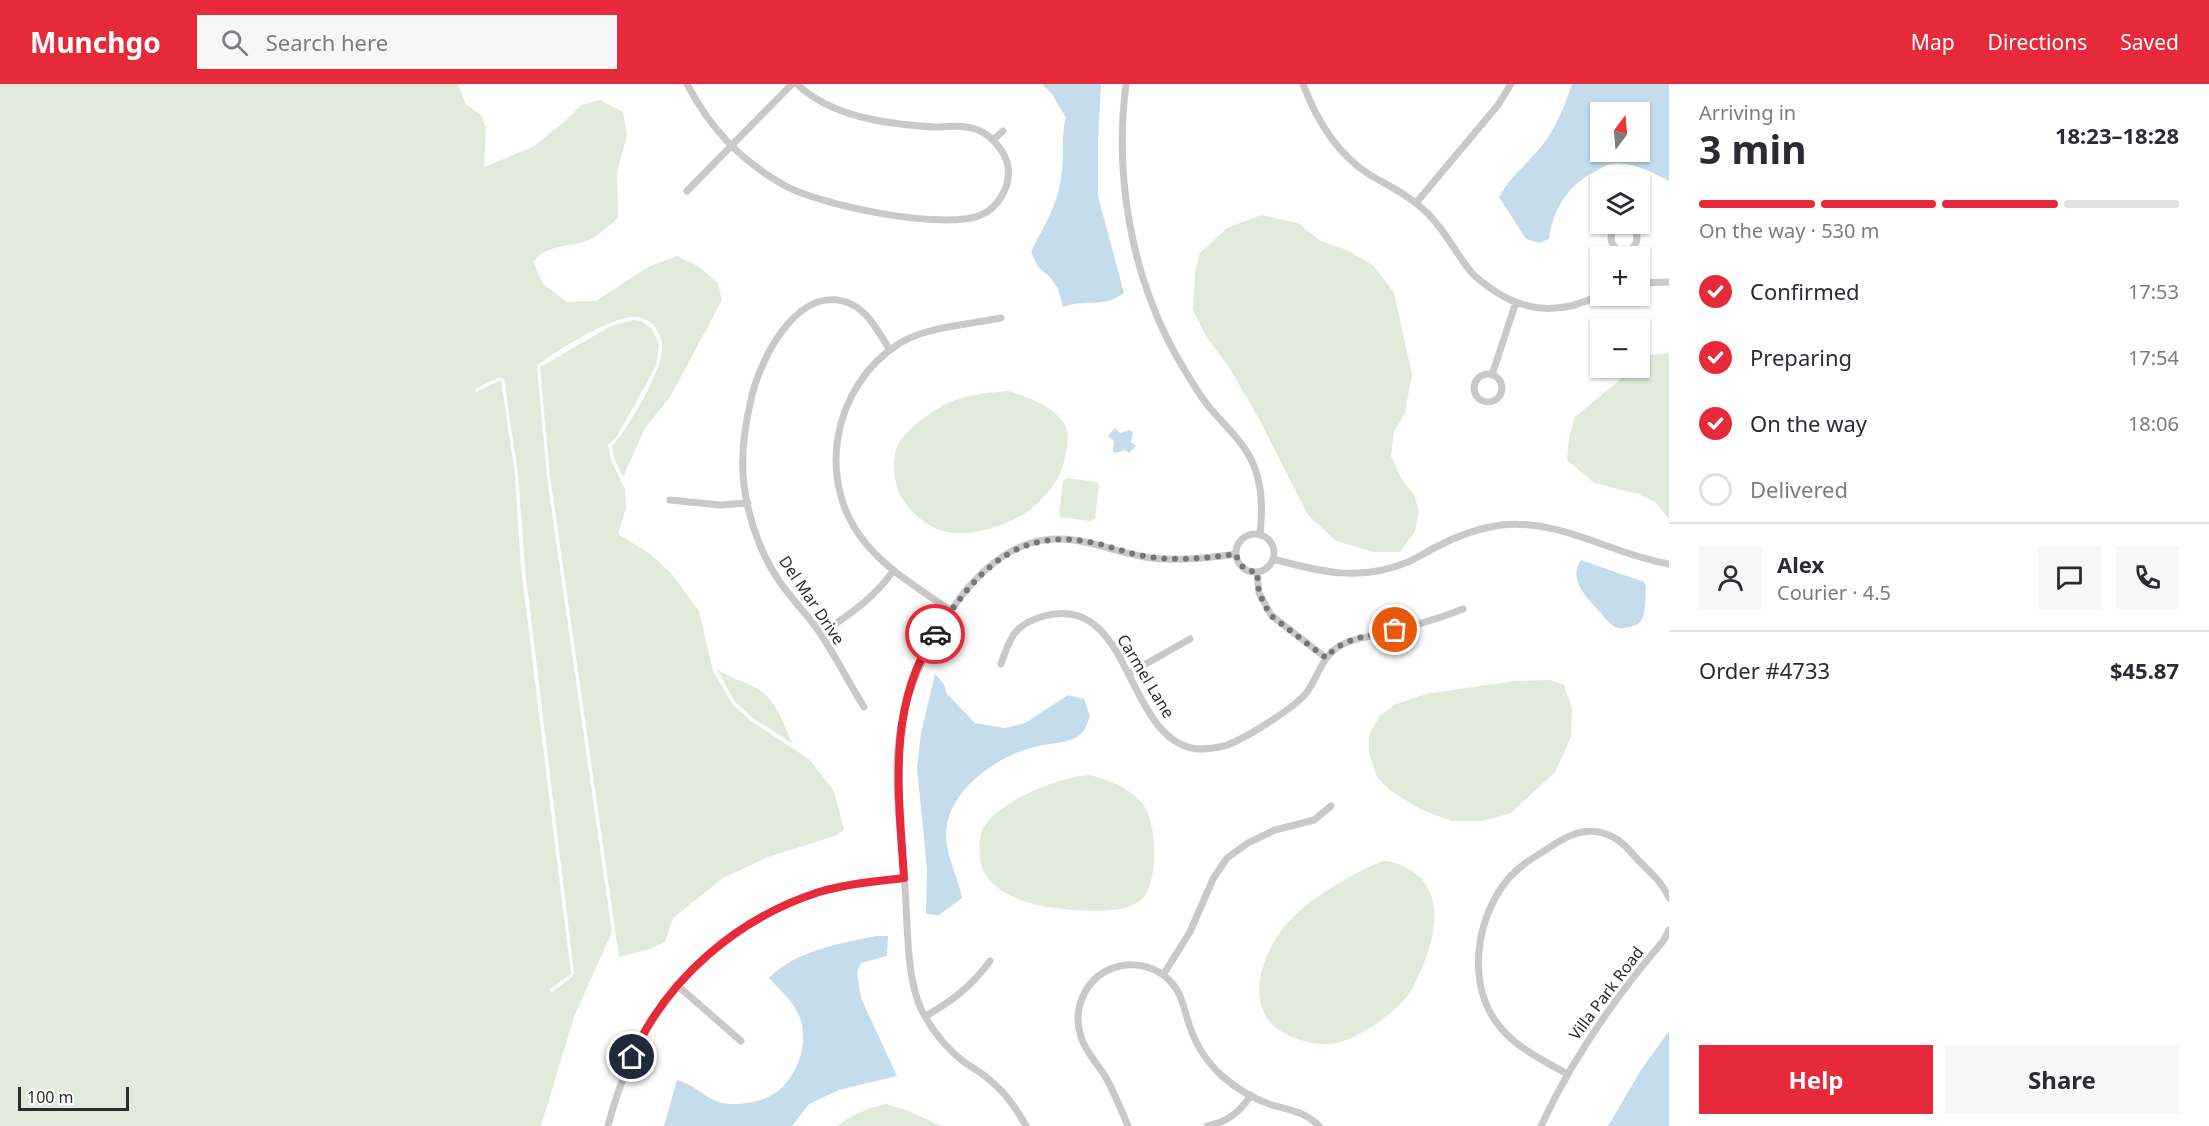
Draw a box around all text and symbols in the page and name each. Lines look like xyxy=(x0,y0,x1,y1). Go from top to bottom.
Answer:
search box xyxy=(197,15,617,69)
text: Munchgo xyxy=(30,23,161,61)
icon: search xyxy=(218,26,251,59)
text: Search here xyxy=(266,27,388,57)
text: Map xyxy=(1911,28,1955,56)
text: Directions xyxy=(1988,28,2087,56)
text: Saved xyxy=(2120,28,2179,56)
text: Arriving in xyxy=(1699,99,1796,126)
north arrow xyxy=(1590,102,1650,162)
map controls xyxy=(1590,102,1650,378)
text: 18:23–18:28 xyxy=(2055,120,2179,150)
text: 3 min xyxy=(1699,122,1806,175)
button: layers xyxy=(1590,174,1650,234)
text: On the way · 530 m xyxy=(1699,217,1879,244)
button: + xyxy=(1590,246,1650,306)
icon: check xyxy=(1699,275,1732,308)
text: Confirmed xyxy=(1750,276,1860,306)
text: 17:53 xyxy=(2128,278,2179,305)
button: − xyxy=(1590,318,1650,378)
icon: check xyxy=(1699,341,1732,374)
text: Preparing xyxy=(1750,342,1852,372)
text: 17:54 xyxy=(2128,344,2179,371)
icon: check xyxy=(1699,407,1732,440)
text: On the way xyxy=(1750,408,1867,438)
text: 18:06 xyxy=(2128,410,2179,437)
text: Delivered xyxy=(1750,474,1848,504)
button: person xyxy=(1699,546,1762,609)
button: chat xyxy=(2038,546,2101,609)
button: phone xyxy=(2116,546,2179,609)
text: Alex xyxy=(1777,549,1824,579)
street label: Del Mar Drive xyxy=(774,551,850,649)
text: Courier · 4.5 xyxy=(1777,579,1891,606)
courier xyxy=(905,604,965,664)
pin xyxy=(1369,604,1420,655)
icon: bag xyxy=(1378,613,1411,646)
icon: car xyxy=(919,618,952,651)
street label: Carmel Lane xyxy=(1112,630,1180,722)
text: Order #4733 xyxy=(1699,655,1830,685)
text: $45.87 xyxy=(2110,655,2179,685)
street label: Villa Park Road xyxy=(1564,942,1648,1044)
pin xyxy=(606,1031,657,1082)
icon: home xyxy=(615,1040,648,1073)
button: Help xyxy=(1699,1045,1933,1114)
button: Share xyxy=(1945,1045,2179,1114)
scale bar xyxy=(18,1084,129,1112)
text: 100 m xyxy=(27,1086,74,1108)

